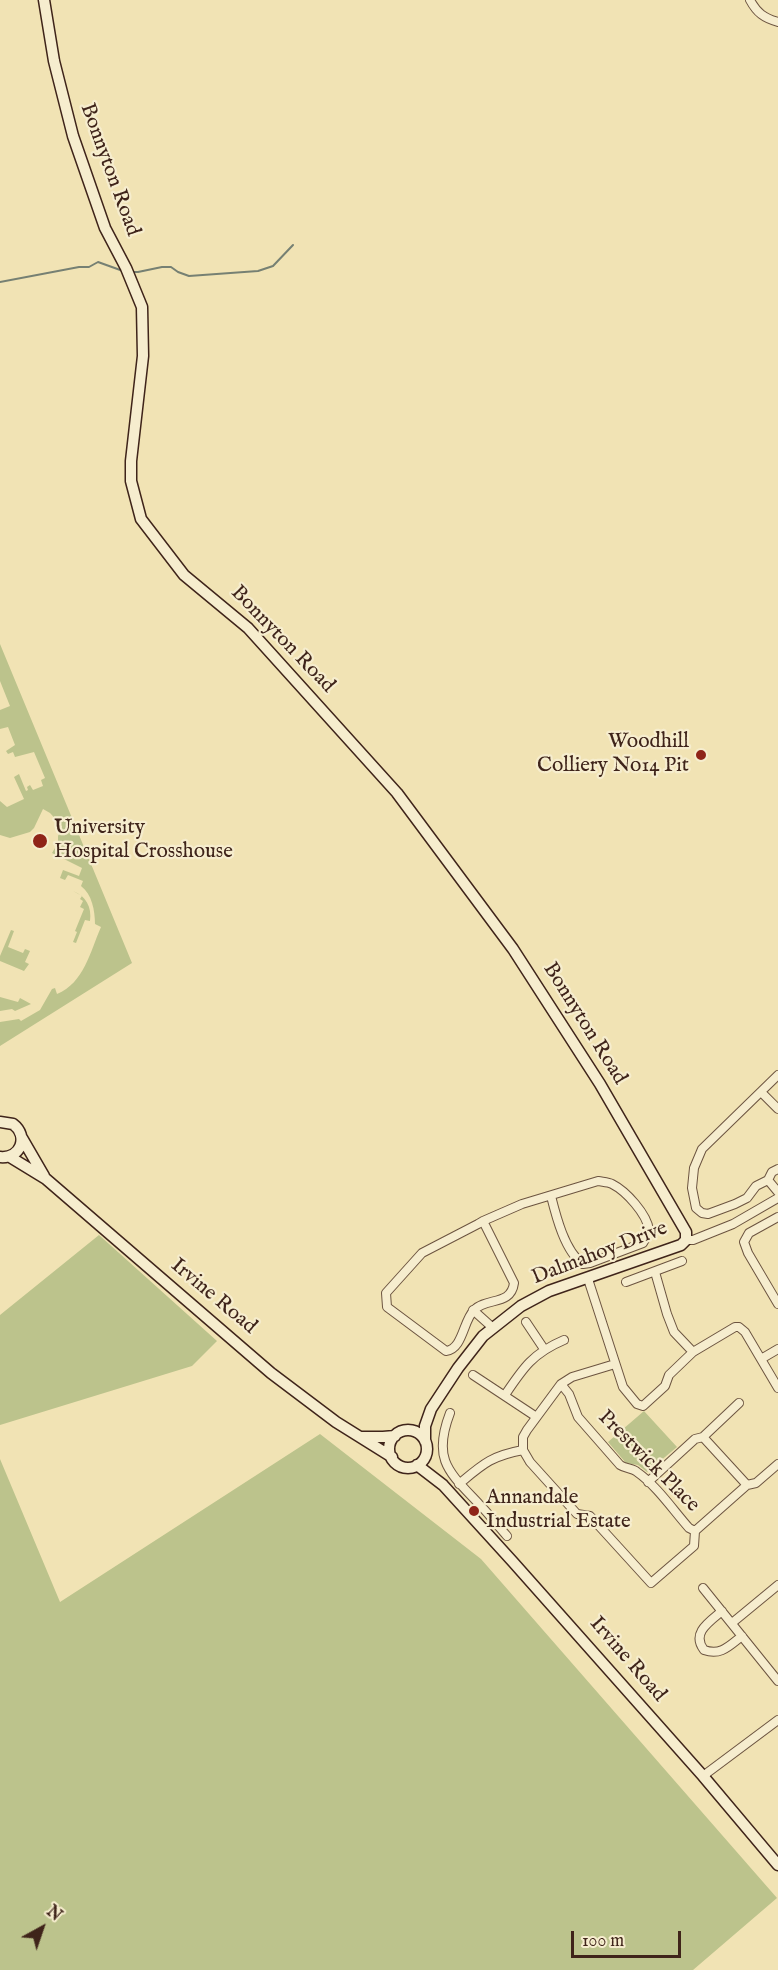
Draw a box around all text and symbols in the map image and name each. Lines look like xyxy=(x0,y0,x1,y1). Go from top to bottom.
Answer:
street label: Bonnyton Road xyxy=(73,100,145,240)
street label: Bonnyton Road xyxy=(225,581,339,699)
place label: Woodhill Colliery No14 Pit xyxy=(537,730,689,780)
marker: Woodhill Colliery No14 Pit xyxy=(694,748,708,762)
place label: University Hospital Crosshouse xyxy=(54,816,233,866)
marker: University Hospital Crosshouse xyxy=(31,832,49,850)
street label: Bonnyton Road xyxy=(536,958,632,1090)
street label: Dalmahoy Drive xyxy=(529,1217,671,1291)
street label: Irvine Road xyxy=(165,1254,261,1340)
street label: Prestwick Place xyxy=(592,1406,704,1518)
place label: Annandale Industrial Estate xyxy=(486,1486,631,1536)
marker: Annandale Industrial Estate xyxy=(467,1504,481,1518)
street label: Irvine Road xyxy=(583,1612,671,1708)
north arrow xyxy=(12,1898,72,1958)
text: N xyxy=(42,1902,65,1926)
scale bar xyxy=(574,1919,684,1957)
text: 100 m xyxy=(582,1930,624,1953)

